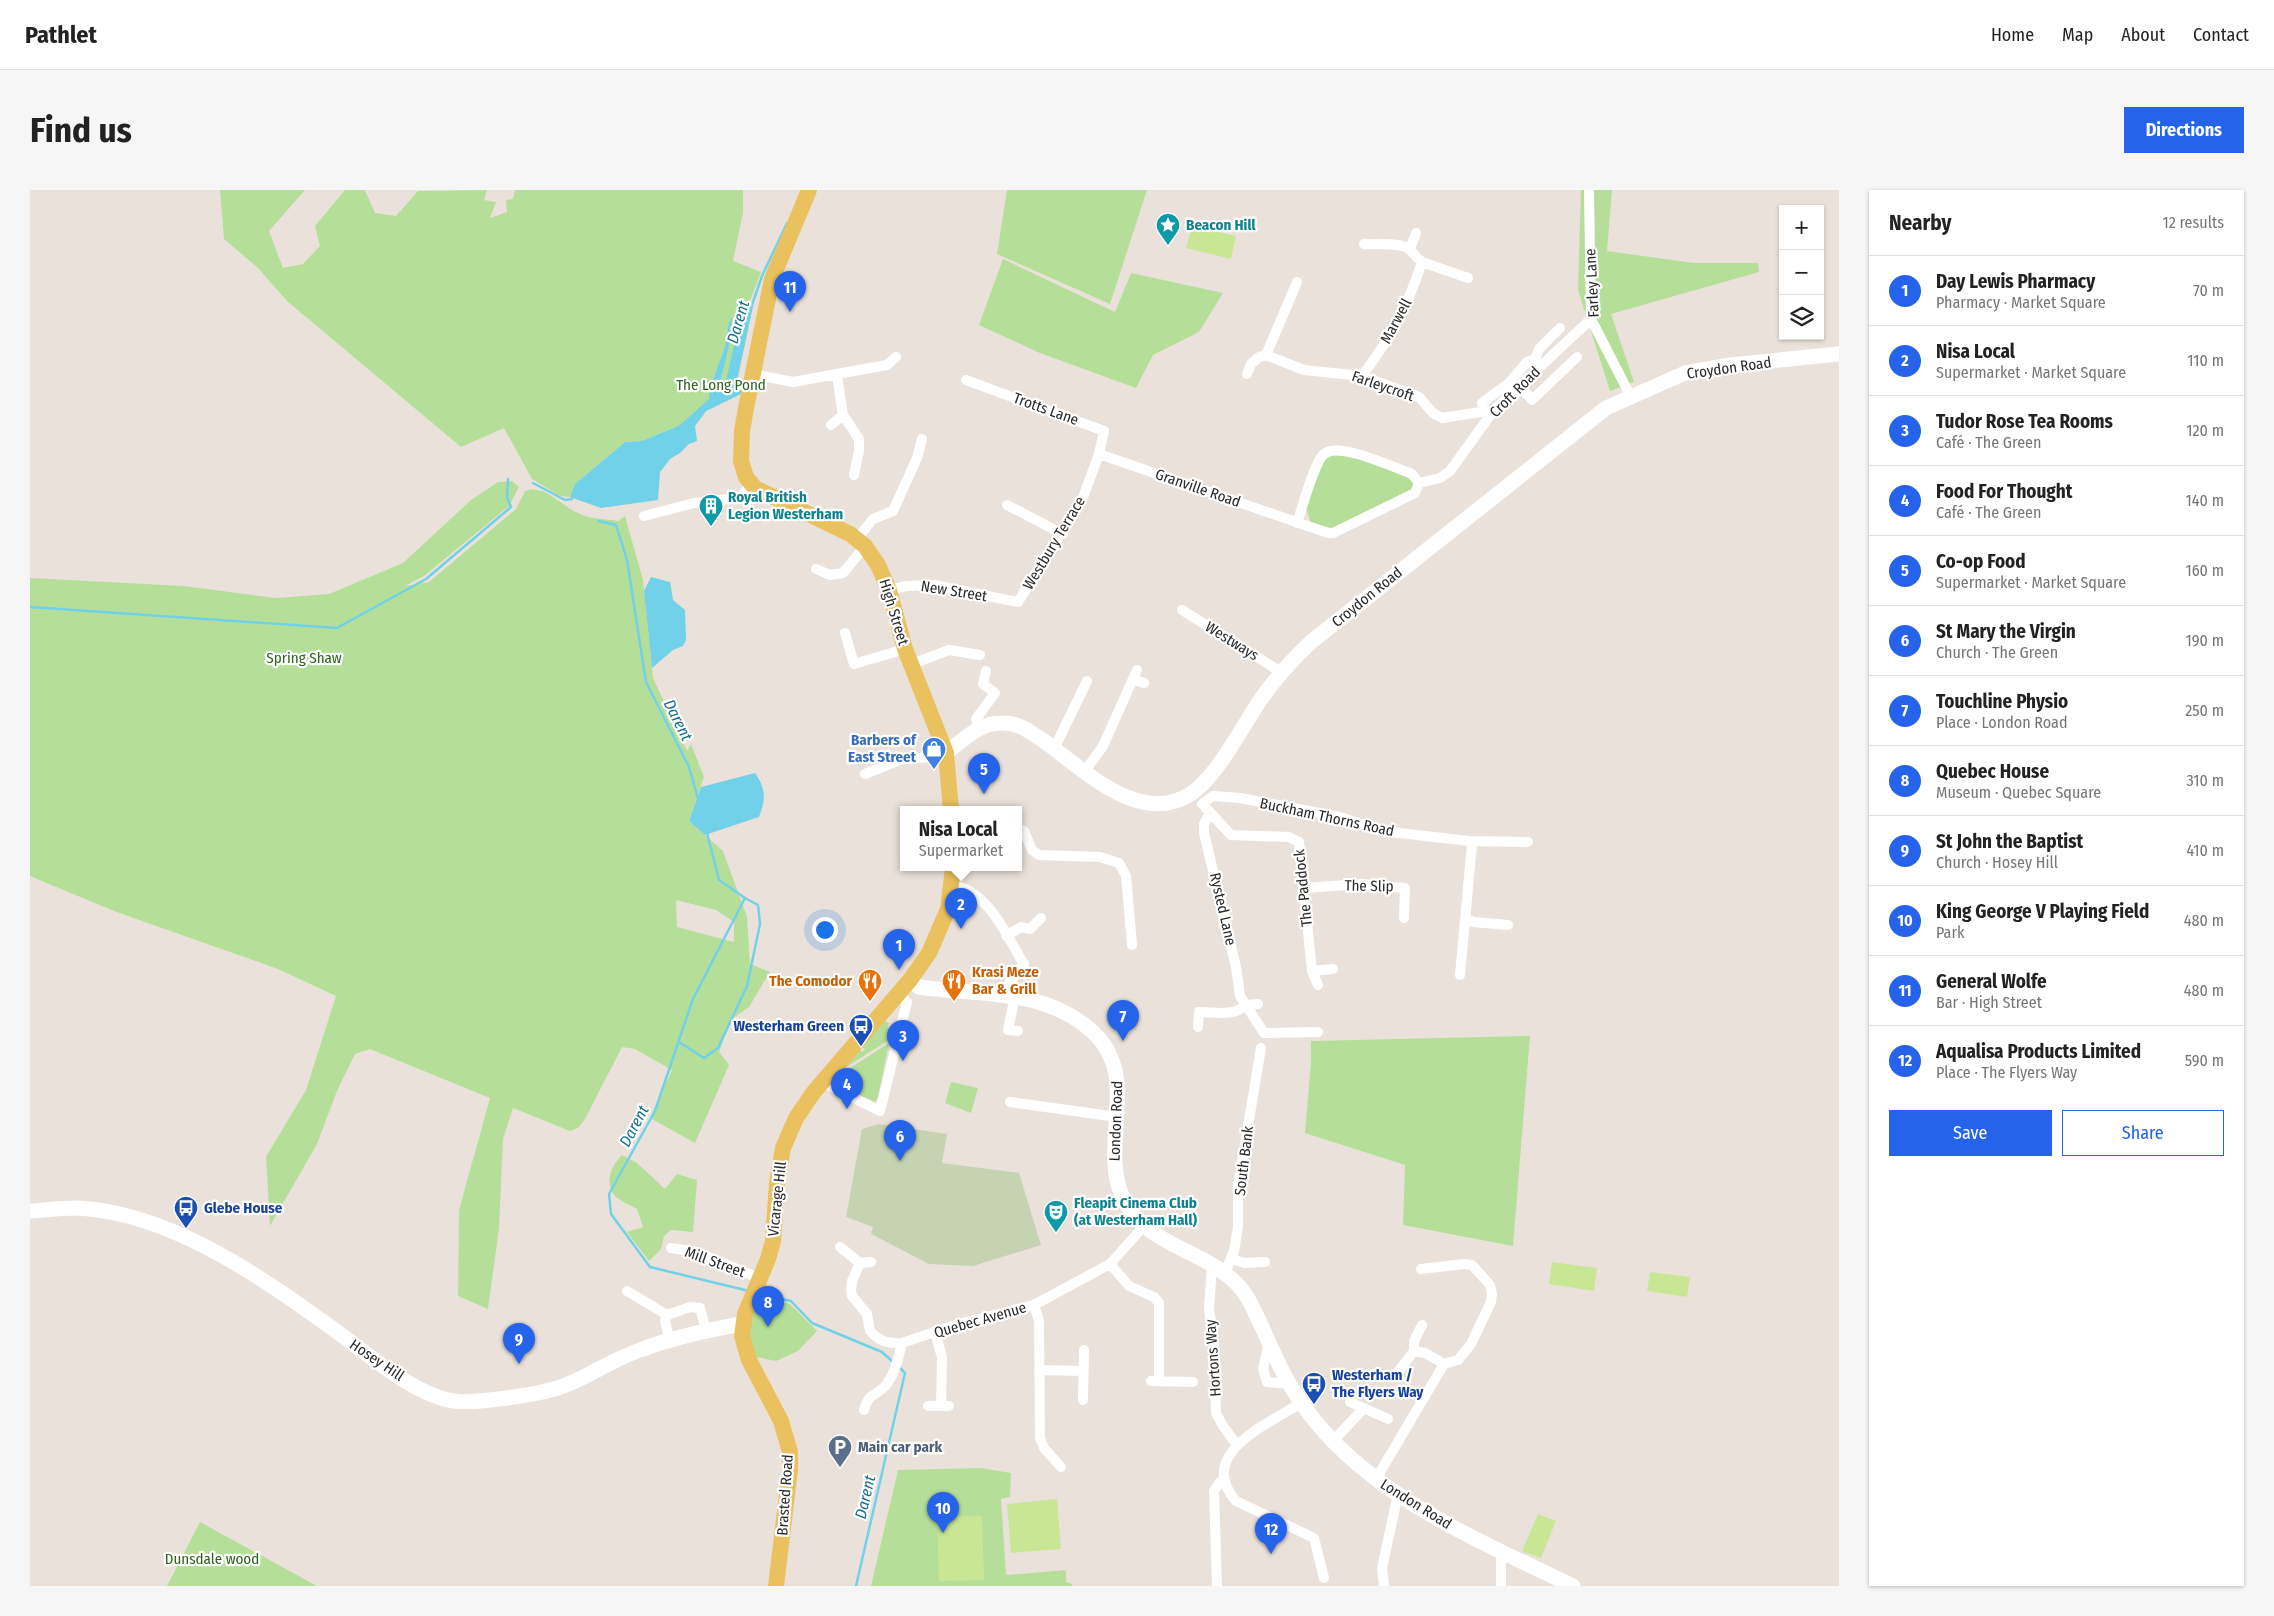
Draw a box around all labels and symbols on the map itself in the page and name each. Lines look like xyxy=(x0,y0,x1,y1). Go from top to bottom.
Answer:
place icon: Beacon Hill xyxy=(1155,212,1181,246)
place label: Beacon Hill xyxy=(1186,216,1257,234)
street label: Farley Lane xyxy=(1581,248,1603,318)
pin: 11 xyxy=(774,271,806,312)
street label: Marwell xyxy=(1377,295,1415,347)
water label: Darent xyxy=(723,298,753,346)
street label: Croydon Road xyxy=(1686,353,1772,383)
street label: Croft Road xyxy=(1486,363,1544,421)
street label: Farleycroft xyxy=(1349,367,1417,405)
park label: The Long Pond xyxy=(676,376,766,394)
street label: Trotts Lane xyxy=(1011,389,1081,429)
street label: Granville Road xyxy=(1153,465,1243,511)
place label: Royal British Legion Westerham xyxy=(728,488,843,523)
building icon: Royal British Legion Westerham xyxy=(698,493,724,527)
street label: Westbury Terrace xyxy=(1019,493,1089,593)
street label: Croydon Road xyxy=(1328,563,1406,631)
street label: High Street xyxy=(875,577,913,647)
street label: New Street xyxy=(920,577,988,605)
street label: Westways xyxy=(1202,618,1262,664)
park label: Spring Shaw xyxy=(266,649,342,667)
water label: Darent xyxy=(660,696,697,745)
place label: Barbers of East Street xyxy=(848,731,917,766)
shop icon: Barbers of East Street xyxy=(921,736,947,770)
pin: 5 xyxy=(968,753,1000,794)
street label: Buckham Thorns Road xyxy=(1258,794,1396,840)
street label: The Paddock xyxy=(1290,848,1316,928)
street label: Rysted Lane xyxy=(1206,871,1240,947)
street label: The Slip xyxy=(1344,877,1394,895)
pin: 2 xyxy=(945,888,977,929)
your location xyxy=(812,917,838,943)
pin: 1 xyxy=(883,929,915,970)
place label: Krasi Meze Bar & Grill xyxy=(972,963,1039,998)
restaurant icon: The Comodor xyxy=(857,968,883,1002)
restaurant icon: Krasi Meze Bar & Grill xyxy=(941,968,967,1002)
place label: The Comodor xyxy=(769,972,853,990)
pin: 7 xyxy=(1107,1000,1139,1041)
bus stop icon: Westerham Green xyxy=(848,1013,874,1047)
place label: Westerham Green xyxy=(733,1017,844,1035)
pin: 3 xyxy=(887,1020,919,1061)
pin: 4 xyxy=(831,1068,863,1109)
street label: London Road xyxy=(1106,1080,1126,1162)
water label: Darent xyxy=(615,1101,653,1150)
pin: 6 xyxy=(884,1120,916,1161)
street label: South Bank xyxy=(1231,1125,1257,1197)
street label: Vicarage Hill xyxy=(764,1160,790,1238)
place label: Fleapit Cinema Club (at Westerham Hall) xyxy=(1074,1194,1197,1229)
bus stop icon: Glebe House xyxy=(173,1195,199,1229)
place label: Glebe House xyxy=(204,1199,283,1217)
theatre icon: Fleapit Cinema Club (at Westerham Hall) xyxy=(1043,1199,1069,1233)
street label: Mill Street xyxy=(682,1243,748,1281)
pin: 8 xyxy=(752,1286,784,1327)
street label: Quebec Avenue xyxy=(932,1298,1028,1342)
street label: Hortons Way xyxy=(1201,1319,1225,1397)
pin: 9 xyxy=(503,1323,535,1364)
street label: Hosey Hill xyxy=(346,1335,408,1385)
place label: Westerham / The Flyers Way xyxy=(1332,1366,1424,1401)
bus stop icon: Westerham / The Flyers Way xyxy=(1301,1371,1327,1405)
parking icon: Main car park xyxy=(827,1434,853,1468)
place label: Main car park xyxy=(858,1438,943,1456)
street label: Brasted Road xyxy=(773,1454,797,1536)
water label: Darent xyxy=(851,1473,879,1521)
street label: London Road xyxy=(1377,1475,1455,1533)
pin: 10 xyxy=(927,1492,959,1533)
pin: 12 xyxy=(1255,1513,1287,1554)
park label: Dunsdale wood xyxy=(165,1550,259,1568)

